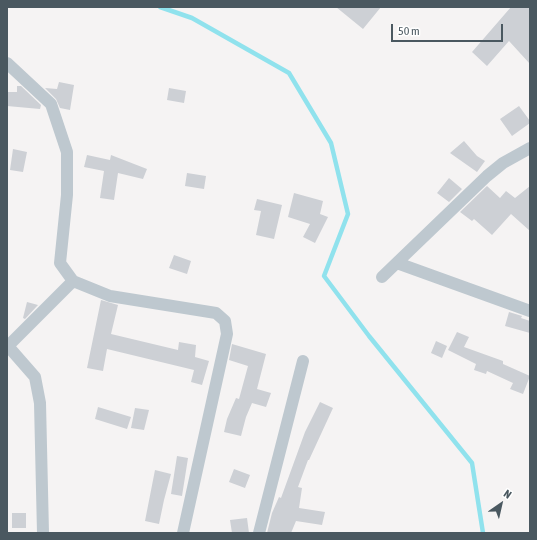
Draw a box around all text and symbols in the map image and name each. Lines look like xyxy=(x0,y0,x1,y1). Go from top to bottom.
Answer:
scale bar xyxy=(393,16,505,42)
text: 50 m xyxy=(398,24,420,38)
north arrow xyxy=(481,484,521,524)
text: N xyxy=(502,487,514,501)

